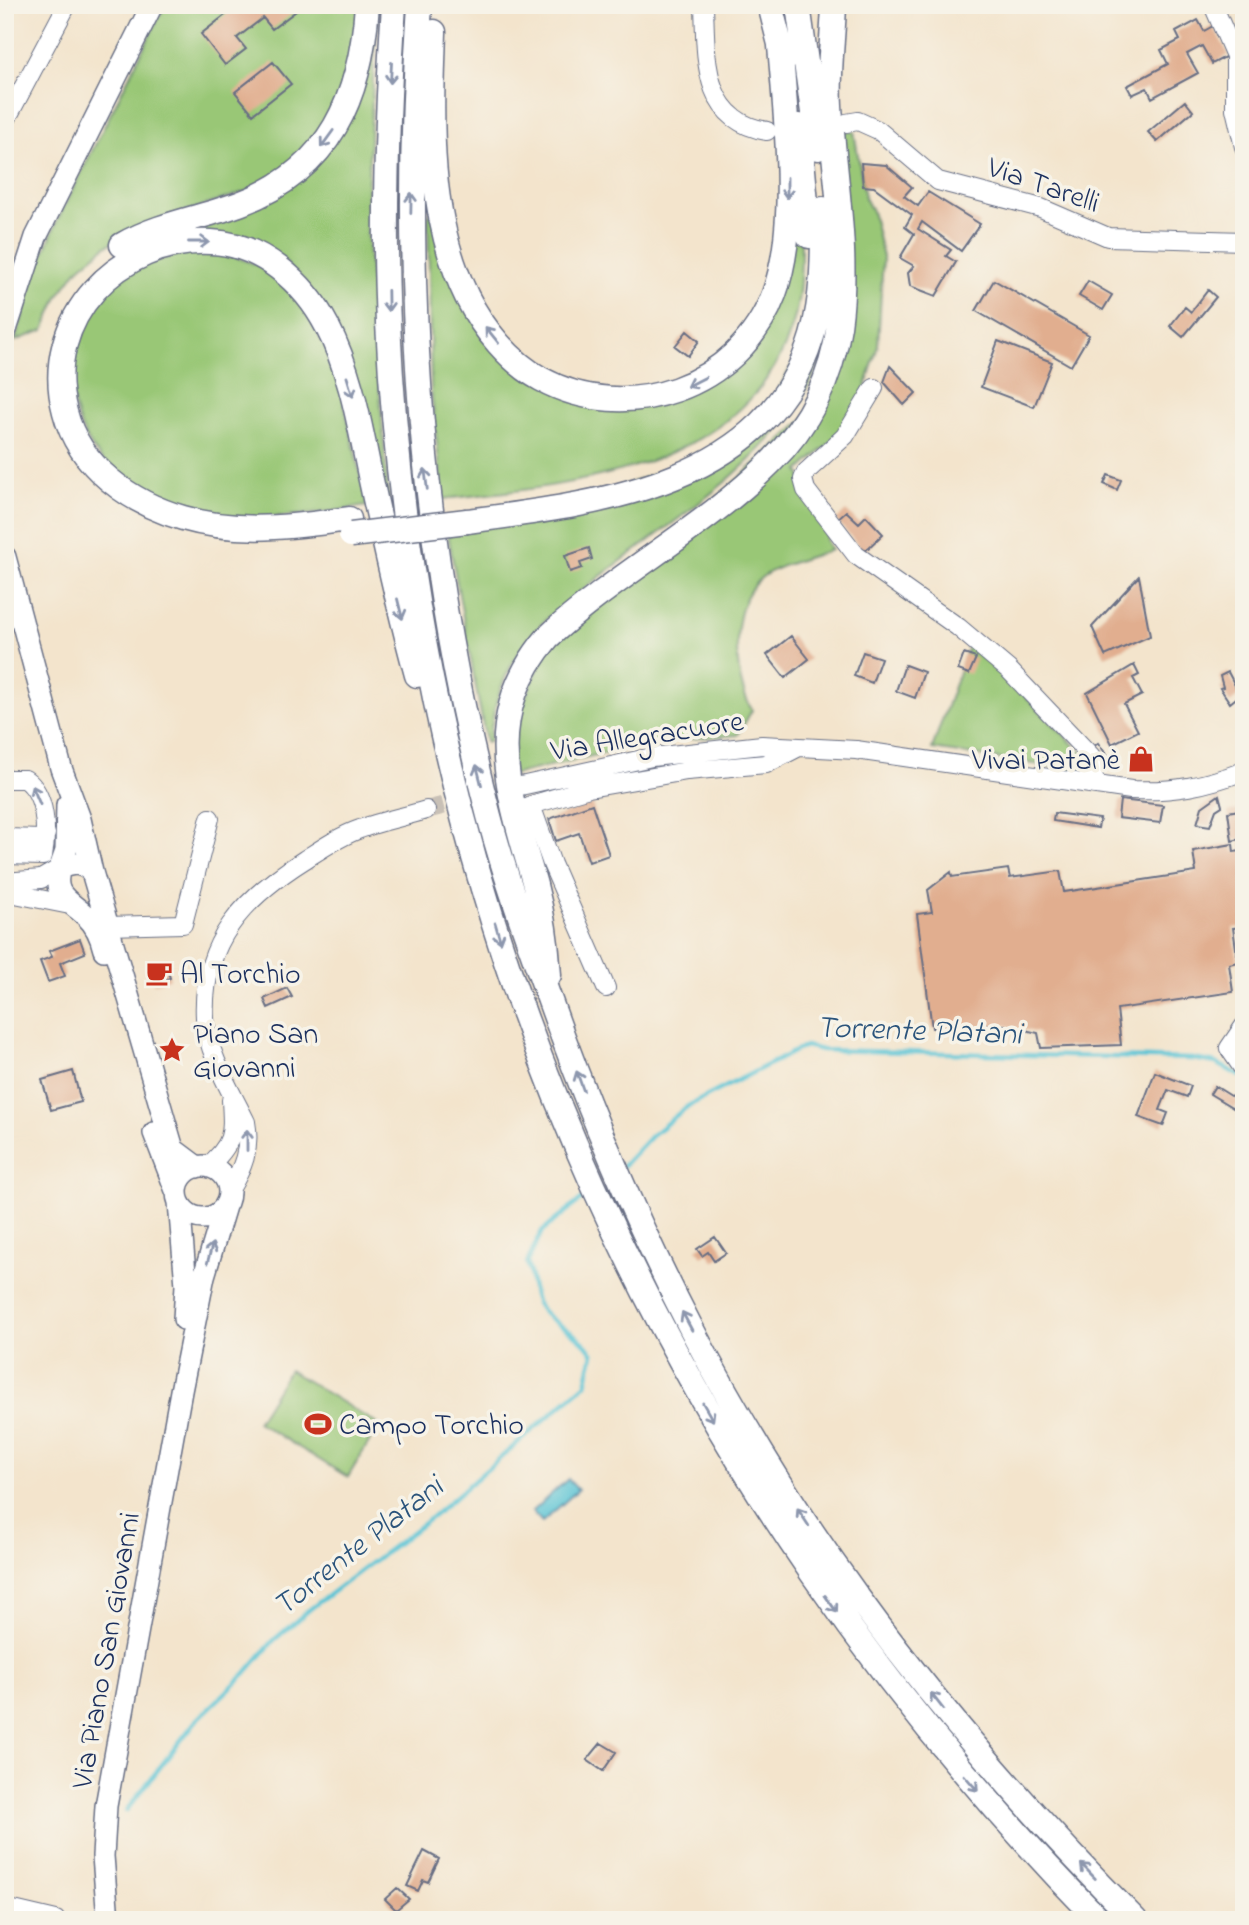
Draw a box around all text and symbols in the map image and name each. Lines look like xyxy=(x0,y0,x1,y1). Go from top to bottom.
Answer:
one-way arrow xyxy=(384,62,397,85)
one-way arrow xyxy=(320,129,334,148)
street label: Via Tarelli xyxy=(980,147,1105,227)
one-way arrow xyxy=(780,176,794,199)
one-way arrow xyxy=(405,192,418,215)
one-way arrow xyxy=(187,235,210,249)
one-way arrow xyxy=(381,289,394,312)
one-way arrow xyxy=(485,326,500,344)
one-way arrow xyxy=(686,375,707,389)
one-way arrow xyxy=(345,376,358,398)
one-way arrow xyxy=(420,468,433,491)
one-way arrow xyxy=(393,597,407,620)
street label: Via Allegracuore xyxy=(547,701,747,775)
place label: Vivai Patanè xyxy=(971,740,1121,784)
shop icon: Vivai Patanè xyxy=(1126,744,1156,774)
one-way arrow xyxy=(472,765,485,787)
one-way arrow xyxy=(28,785,41,806)
one-way arrow xyxy=(492,922,505,944)
place label: Al Torchio xyxy=(180,954,300,998)
cafe icon: Al Torchio xyxy=(144,958,174,988)
water label: Torrente Platani xyxy=(815,1005,1026,1060)
place label: Piano San Giovanni xyxy=(193,1014,318,1092)
place icon: Piano San Giovanni xyxy=(157,1035,187,1065)
one-way arrow xyxy=(573,1071,585,1093)
one-way arrow xyxy=(240,1129,254,1152)
one-way arrow xyxy=(204,1242,217,1264)
one-way arrow xyxy=(680,1312,694,1332)
one-way arrow xyxy=(701,1402,715,1422)
place label: Campo Torchio xyxy=(339,1405,524,1449)
sports icon: Campo Torchio xyxy=(303,1409,333,1439)
water label: Torrente Platani xyxy=(264,1464,457,1630)
one-way arrow xyxy=(795,1508,810,1527)
street label: Via Piano San Giovanni xyxy=(62,1509,154,1793)
one-way arrow xyxy=(824,1594,838,1613)
one-way arrow xyxy=(929,1692,944,1711)
one-way arrow xyxy=(963,1774,979,1792)
one-way arrow xyxy=(1079,1863,1096,1880)

